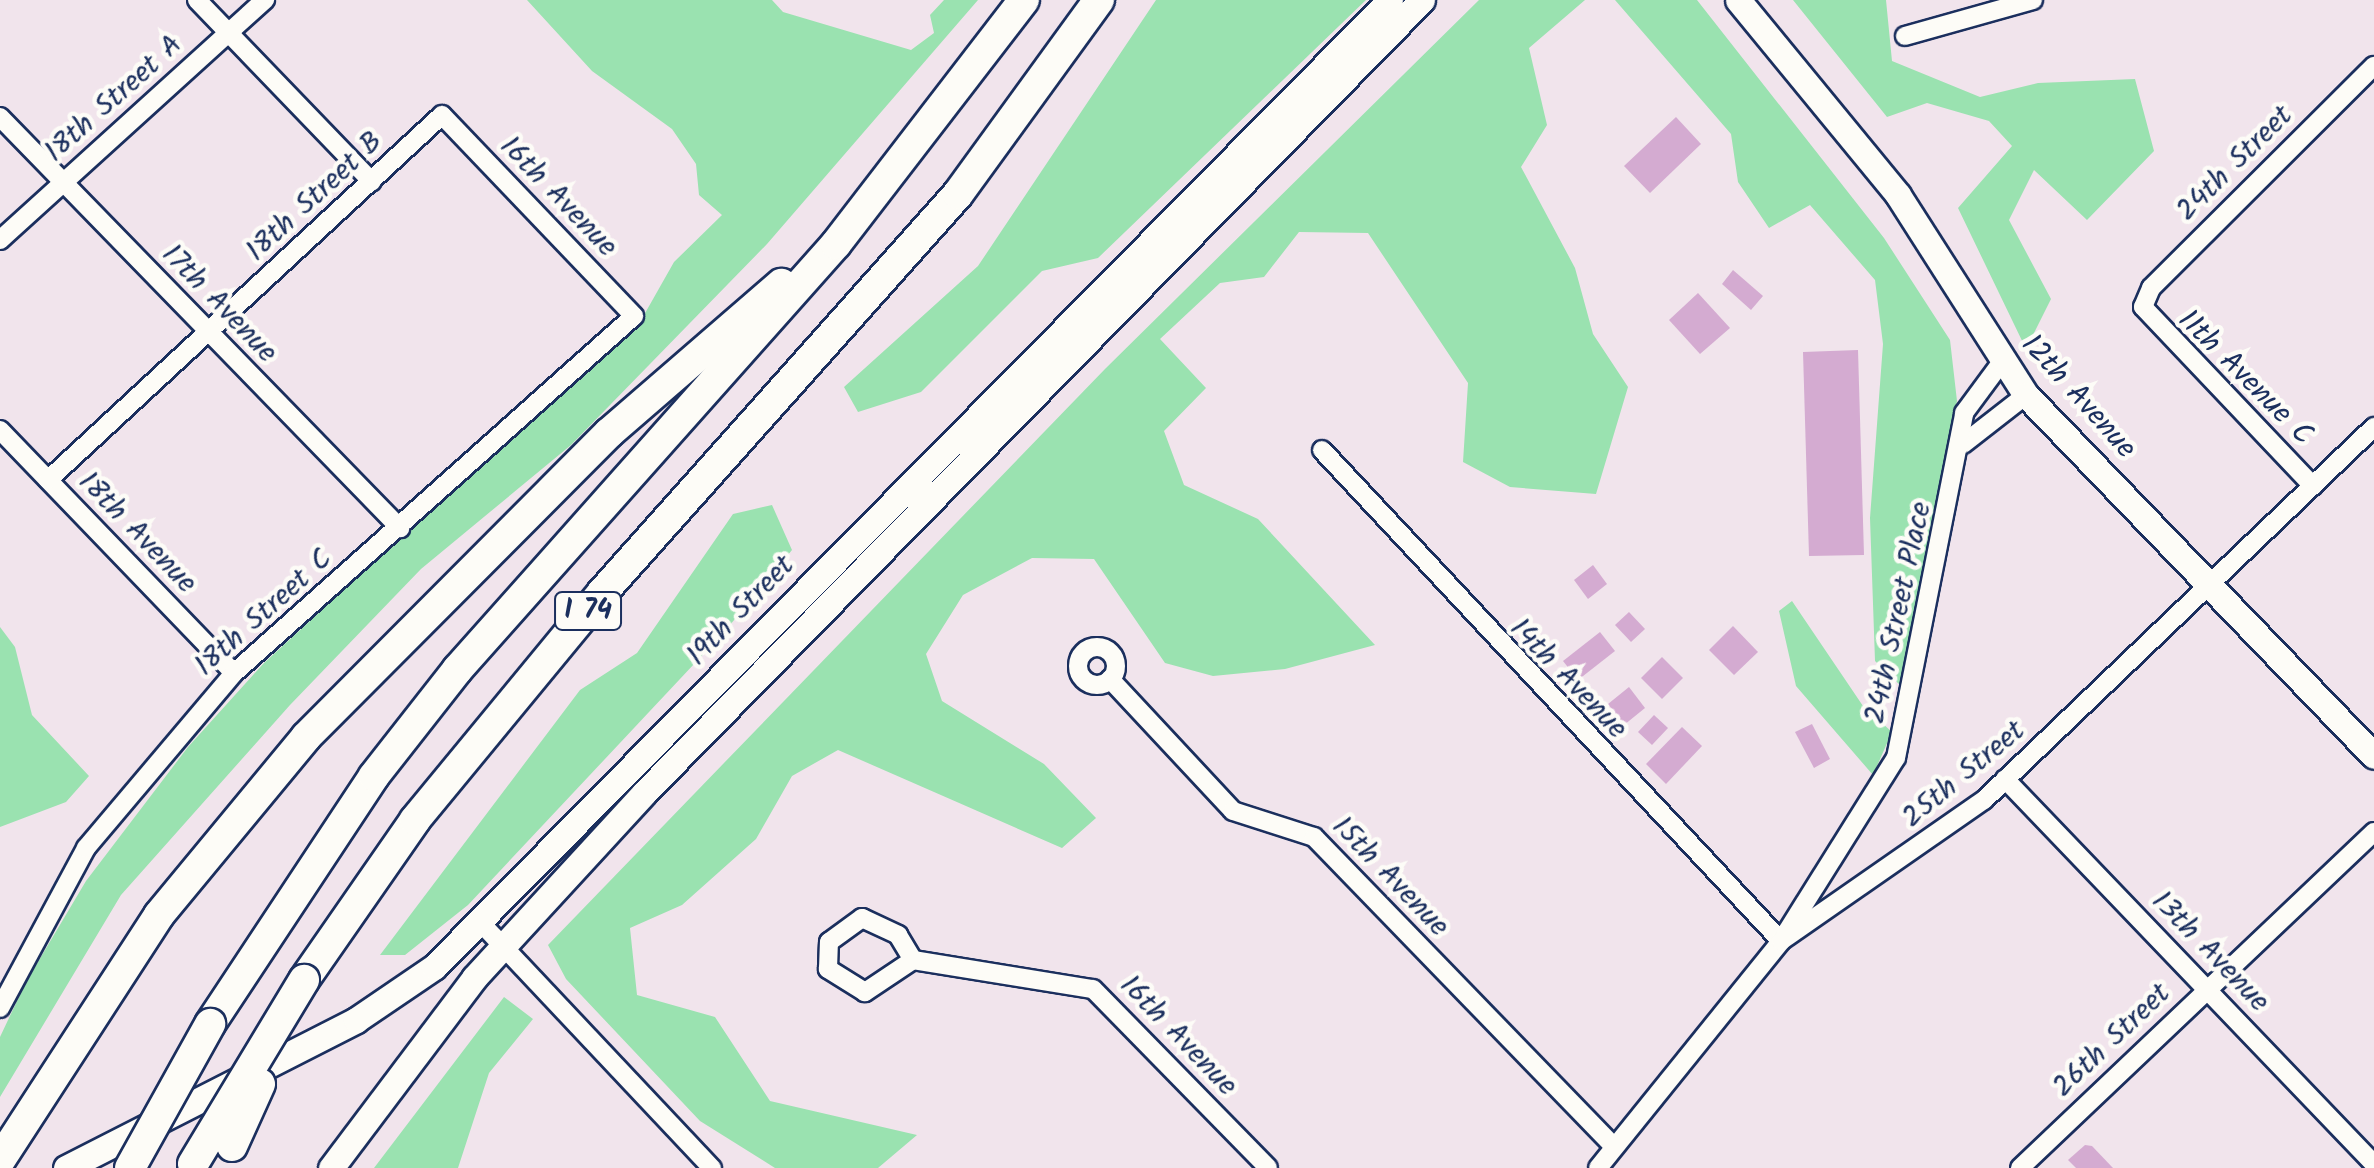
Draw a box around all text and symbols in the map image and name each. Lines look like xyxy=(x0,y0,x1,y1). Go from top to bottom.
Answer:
street label: 18th Street A xyxy=(37,28,191,170)
street label: 24th Street xyxy=(2169,98,2301,230)
street label: 18th Street B xyxy=(239,124,391,270)
street label: 16th Avenue xyxy=(492,129,624,265)
street label: 17th Avenue xyxy=(154,237,284,371)
street label: 11th Avenue C xyxy=(2170,303,2320,453)
street label: 12th Avenue xyxy=(2013,327,2143,467)
street label: 18th Avenue xyxy=(70,465,204,601)
street label: 24th Street Place xyxy=(1858,499,1940,727)
street label: 18th Street C xyxy=(188,542,340,684)
street label: 19th Street xyxy=(679,548,803,674)
road number: I 74 xyxy=(553,588,623,634)
street label: 14th Avenue xyxy=(1502,611,1634,747)
street label: 25th Street xyxy=(1895,713,2033,837)
street label: 15th Avenue xyxy=(1324,809,1456,945)
street label: 13th Avenue xyxy=(2143,884,2277,1020)
street label: 16th Avenue xyxy=(1112,968,1244,1104)
street label: 26th Street xyxy=(2046,976,2178,1106)

